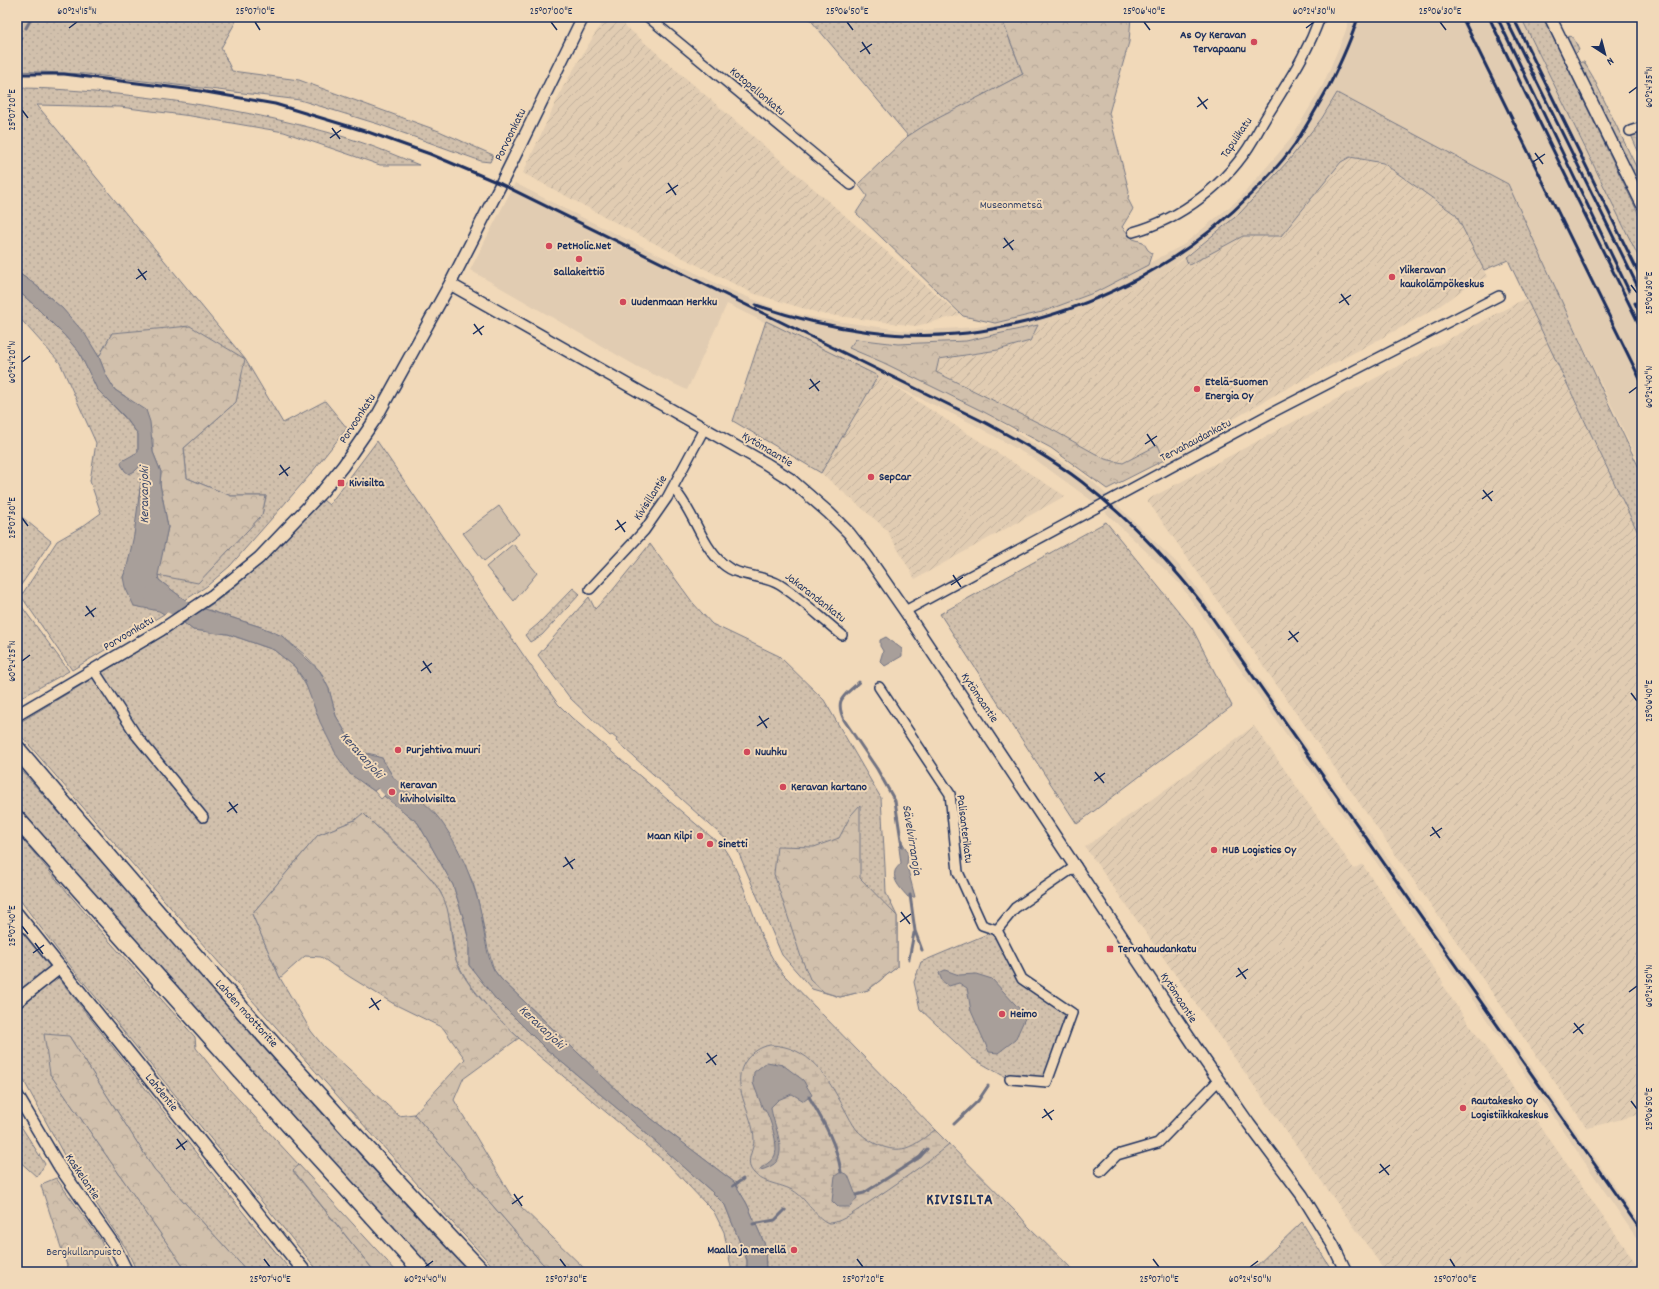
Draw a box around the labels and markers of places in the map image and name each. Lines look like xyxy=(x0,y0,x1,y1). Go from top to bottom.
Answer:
place label: As Oy Keravan Tervapaanu xyxy=(1180,27,1246,58)
marker: As Oy Keravan Tervapaanu xyxy=(1249,37,1259,47)
place label: PetHolic.Net xyxy=(557,238,612,255)
marker: PetHolic.Net xyxy=(544,241,554,251)
marker: Sallakeittiö xyxy=(574,254,584,264)
place label: Ylikeravan kaukolämpökeskus xyxy=(1399,262,1484,293)
place label: Sallakeittiö xyxy=(553,264,605,281)
marker: Ylikeravan kaukolämpökeskus xyxy=(1387,272,1397,282)
place label: Uudenmaan Herkku xyxy=(631,294,717,311)
marker: Uudenmaan Herkku xyxy=(618,297,628,307)
place label: Etelä-Suomen Energia Oy xyxy=(1205,374,1268,405)
marker: Etelä-Suomen Energia Oy xyxy=(1192,384,1202,394)
place label: SepCar xyxy=(879,469,912,486)
marker: SepCar xyxy=(866,472,876,482)
place label: Kivisilta xyxy=(349,475,385,492)
marker: Kivisilta xyxy=(336,478,346,488)
place label: Purjehtiva muuri xyxy=(406,742,481,759)
place label: Nuuhku xyxy=(755,744,787,761)
marker: Purjehtiva muuri xyxy=(393,745,403,755)
marker: Nuuhku xyxy=(742,747,752,757)
place label: Keravan kiviholvisilta xyxy=(400,777,457,808)
place label: Keravan kartano xyxy=(791,779,867,796)
marker: Keravan kartano xyxy=(778,782,788,792)
marker: Keravan kiviholvisilta xyxy=(387,787,397,797)
place label: Maan Kilpi xyxy=(647,828,693,845)
marker: Maan Kilpi xyxy=(695,831,705,841)
place label: Sinetti xyxy=(718,836,748,853)
marker: Sinetti xyxy=(705,839,715,849)
place label: HUB Logistics Oy xyxy=(1222,842,1297,859)
marker: HUB Logistics Oy xyxy=(1209,845,1219,855)
place label: Tervahaudankatu xyxy=(1118,941,1196,958)
marker: Tervahaudankatu xyxy=(1105,944,1115,954)
place label: Heimo xyxy=(1010,1006,1038,1023)
marker: Heimo xyxy=(997,1009,1007,1019)
place label: Rautakesko Oy Logistiikkakeskus xyxy=(1471,1093,1548,1124)
marker: Rautakesko Oy Logistiikkakeskus xyxy=(1458,1103,1468,1113)
place label: Maalla ja merellä xyxy=(707,1242,787,1259)
marker: Maalla ja merellä xyxy=(789,1245,799,1255)

